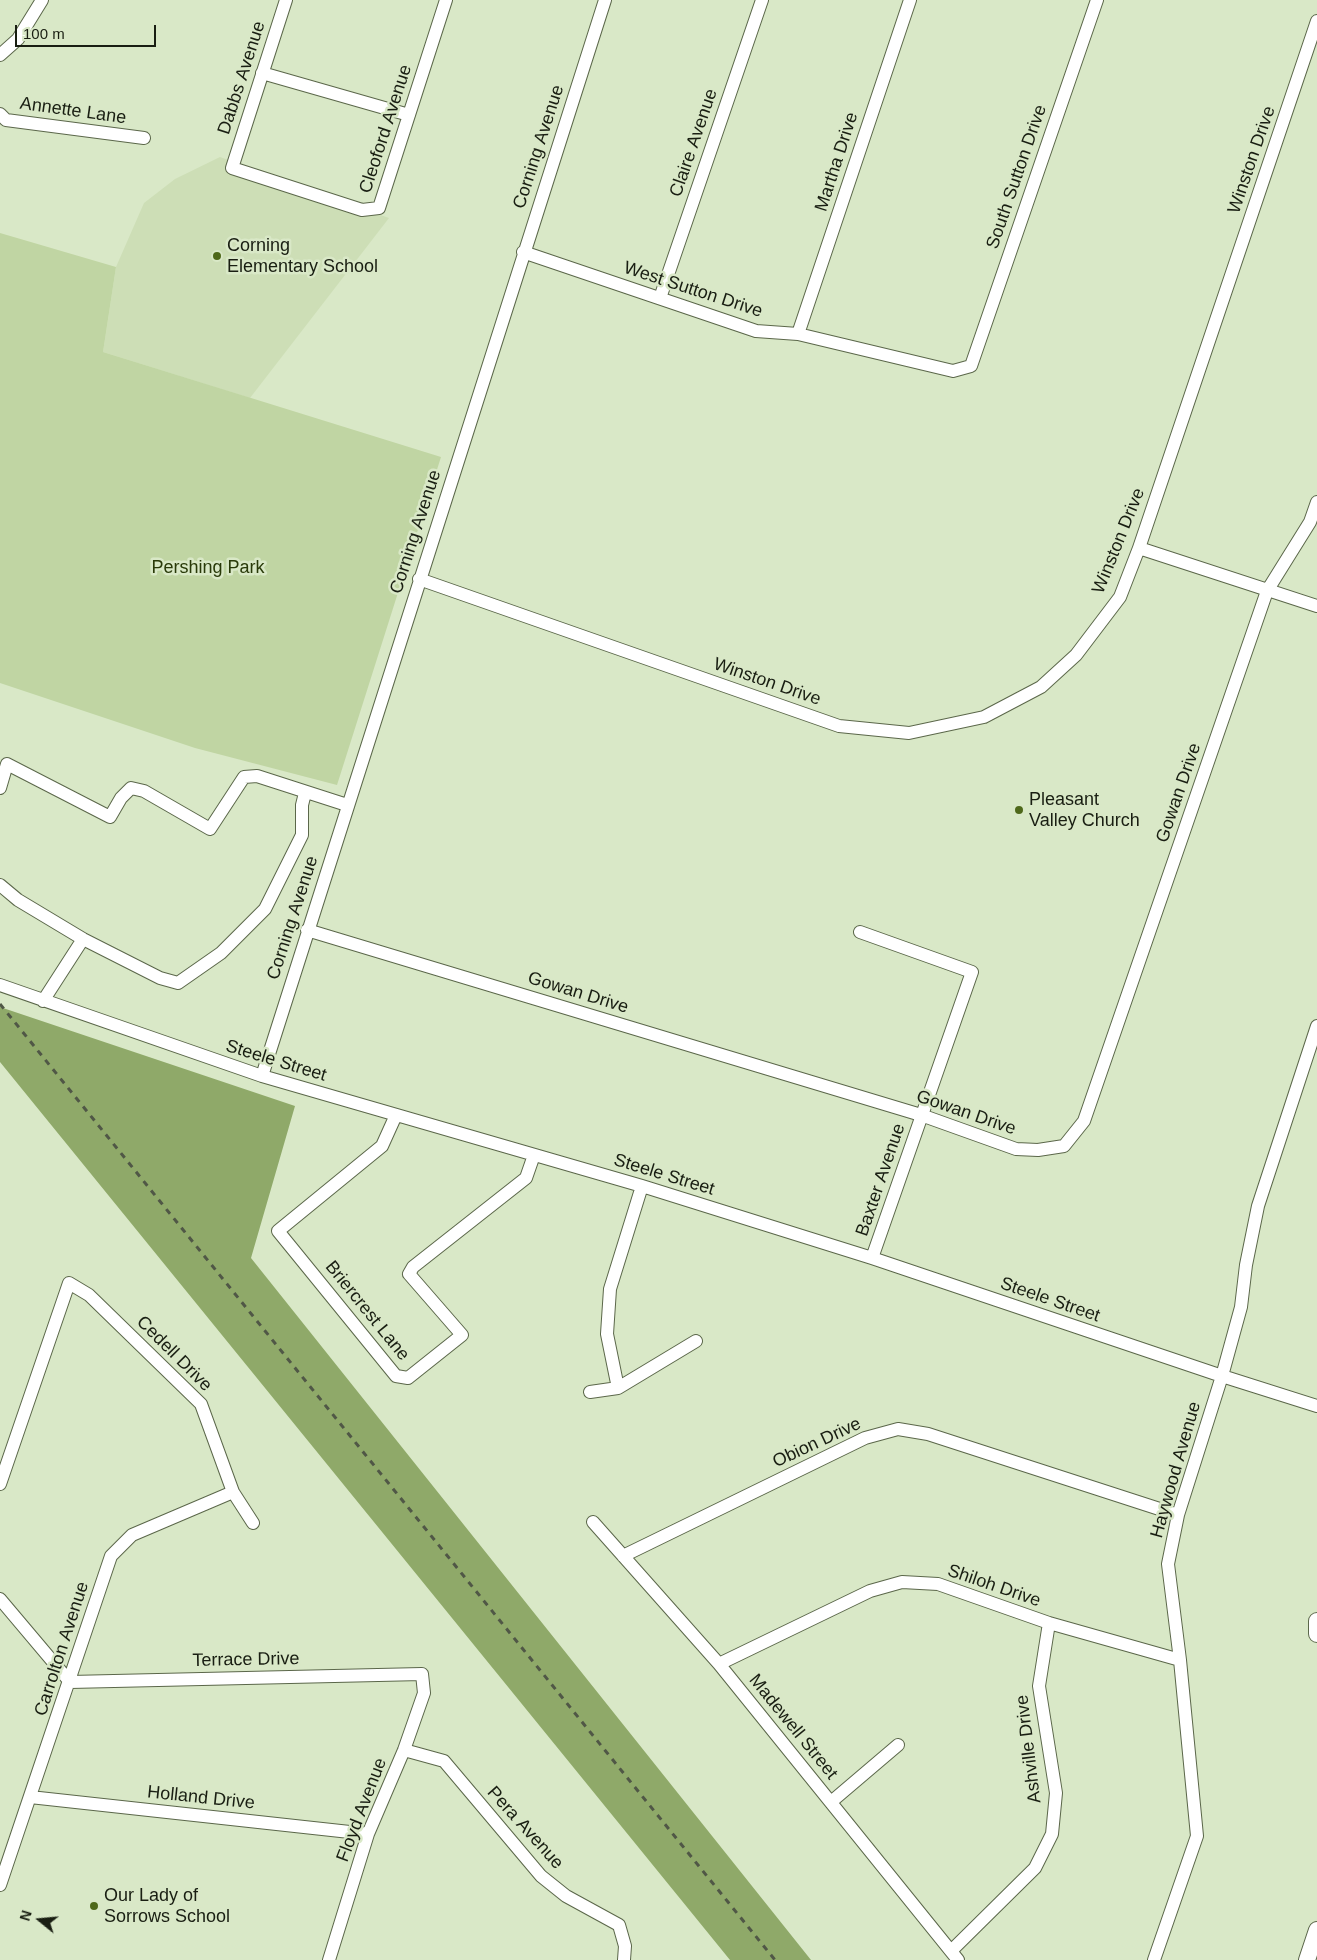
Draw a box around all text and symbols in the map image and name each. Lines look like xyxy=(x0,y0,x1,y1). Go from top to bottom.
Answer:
scale bar xyxy=(18,15,159,47)
street label: Dabbs Avenue xyxy=(214,19,270,137)
text: 100 m xyxy=(23,25,65,42)
street label: Cleoford Avenue xyxy=(355,62,417,196)
street label: Corning Avenue xyxy=(509,82,569,212)
street label: Claire Avenue xyxy=(665,86,723,200)
street label: Annette Lane xyxy=(18,93,128,129)
street label: South Sutton Drive xyxy=(982,102,1052,252)
street label: Winston Drive xyxy=(1224,104,1280,216)
street label: Martha Drive xyxy=(811,110,863,214)
place label: Corning Elementary School xyxy=(227,235,378,278)
marker: Corning Elementary School xyxy=(211,250,223,262)
street label: West Sutton Drive xyxy=(621,257,765,323)
street label: Corning Avenue xyxy=(386,467,446,597)
street label: Winston Drive xyxy=(1088,485,1150,597)
park label: Pershing Park xyxy=(151,557,265,579)
street label: Winston Drive xyxy=(711,654,823,710)
street label: Gowan Drive xyxy=(1152,740,1206,846)
place label: Pleasant Valley Church xyxy=(1029,789,1140,832)
marker: Pleasant Valley Church xyxy=(1013,804,1025,816)
street label: Corning Avenue xyxy=(263,853,323,983)
street label: Gowan Drive xyxy=(525,967,631,1019)
street label: Steele Street xyxy=(223,1035,329,1087)
street label: Gowan Drive xyxy=(913,1086,1019,1140)
street label: Baxter Avenue xyxy=(852,1121,910,1239)
street label: Steele Street xyxy=(611,1149,717,1201)
street label: Briercrest Lane xyxy=(320,1257,414,1365)
street label: Steele Street xyxy=(997,1273,1103,1327)
street label: Cedell Drive xyxy=(132,1312,216,1396)
street label: Haywood Avenue xyxy=(1146,1399,1206,1541)
street label: Obion Drive xyxy=(769,1413,865,1473)
street label: Shiloh Drive xyxy=(945,1560,1043,1612)
street label: Carrolton Avenue xyxy=(30,1579,94,1719)
street label: Terrace Drive xyxy=(192,1648,300,1672)
street label: Madewell Street xyxy=(744,1670,842,1784)
street label: Ashville Drive xyxy=(1012,1694,1046,1804)
street label: Floyd Avenue xyxy=(332,1755,392,1865)
street label: Holland Drive xyxy=(146,1782,256,1814)
street label: Pera Avenue xyxy=(482,1782,568,1874)
place label: Our Lady of Sorrows School xyxy=(104,1885,230,1928)
north arrow xyxy=(15,1895,65,1945)
marker: Our Lady of Sorrows School xyxy=(88,1900,100,1912)
text: N xyxy=(17,1908,35,1923)

